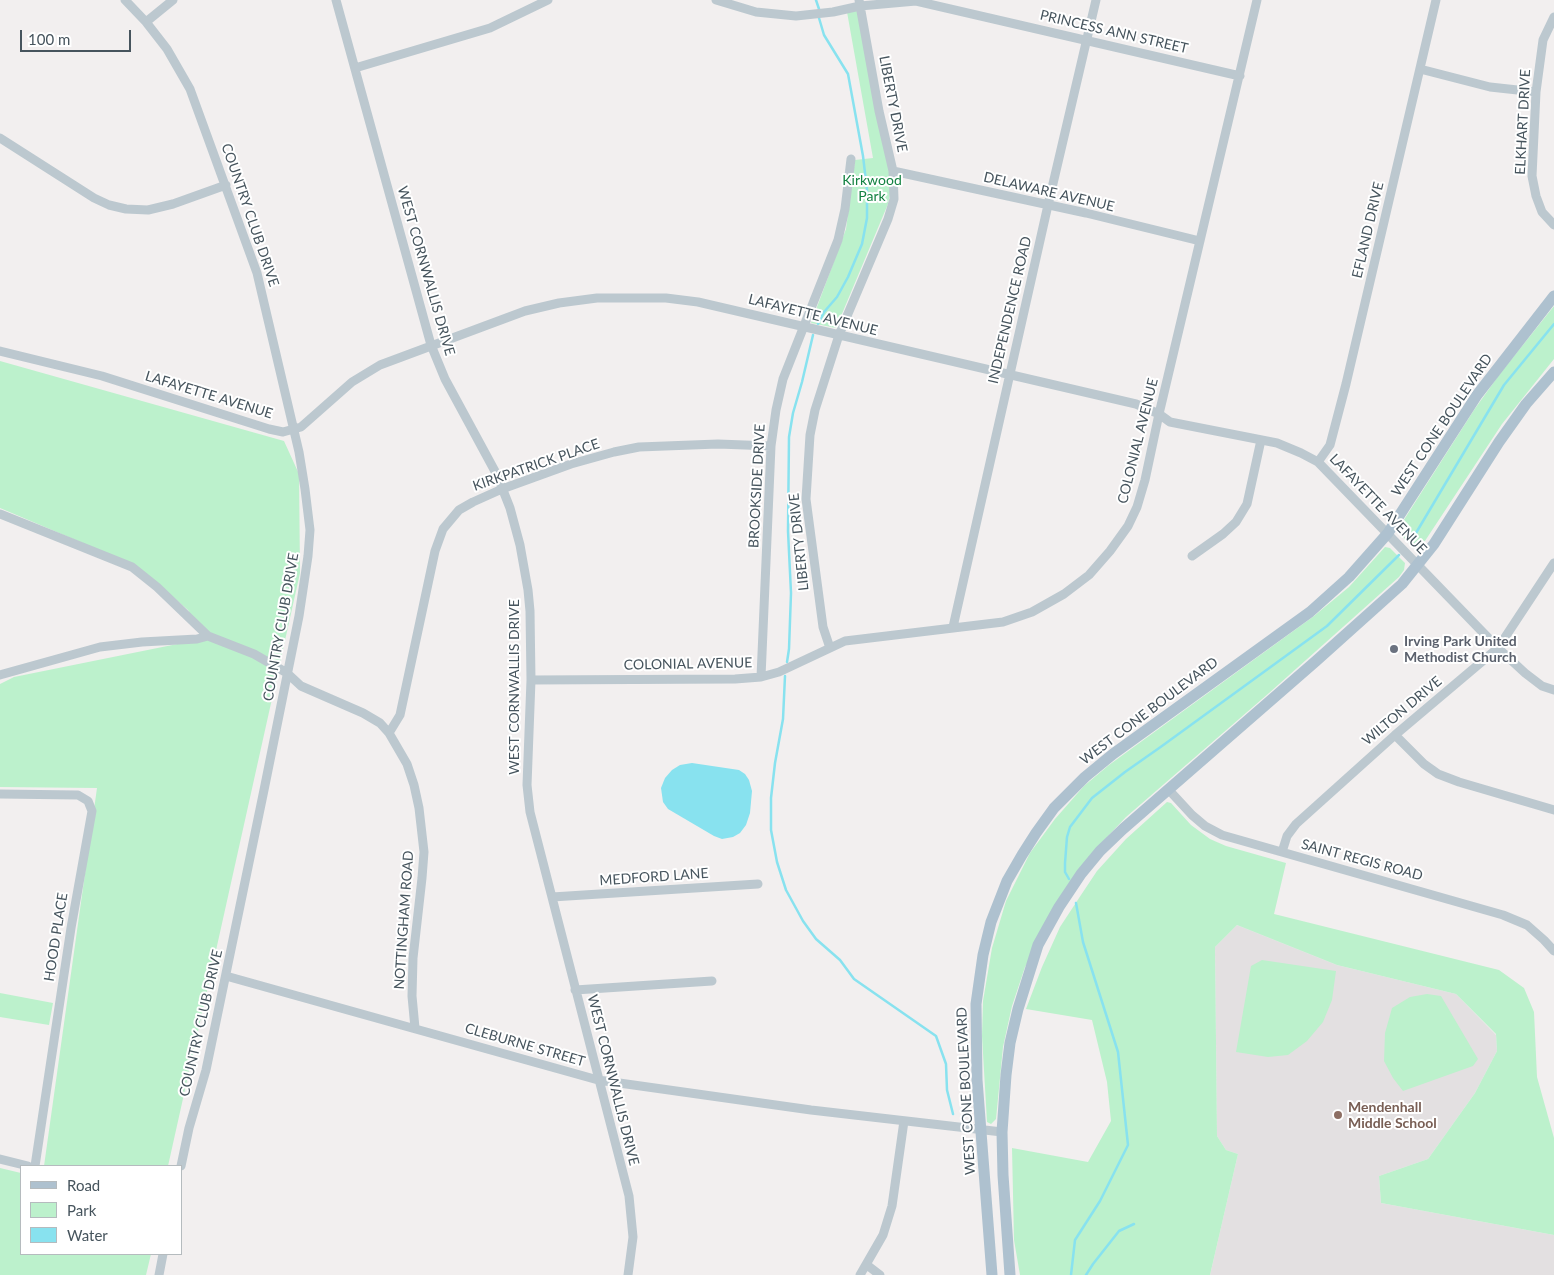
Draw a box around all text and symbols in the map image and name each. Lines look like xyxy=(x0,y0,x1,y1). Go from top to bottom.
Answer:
street label: PRINCESS ANN STREET xyxy=(1038,7,1190,57)
scale bar xyxy=(22,20,134,52)
text: 100 m xyxy=(28,30,70,48)
street label: LIBERTY DRIVE xyxy=(875,54,911,154)
street label: ELKHART DRIVE xyxy=(1512,69,1534,175)
street label: COUNTRY CLUB DRIVE xyxy=(218,141,282,289)
street label: DELAWARE AVENUE xyxy=(982,169,1116,215)
park label: Kirkwood Park xyxy=(842,172,902,204)
street label: EFLAND DRIVE xyxy=(1349,180,1387,280)
street label: WEST CORNWALLIS DRIVE xyxy=(394,184,458,358)
street label: INDEPENDENCE ROAD xyxy=(985,235,1035,385)
street label: LAFAYETTE AVENUE xyxy=(747,291,879,339)
street label: WEST CONE BOULEVARD xyxy=(1388,351,1496,499)
street label: LAFAYETTE AVENUE xyxy=(143,368,275,422)
street label: COLONIAL AVENUE xyxy=(1114,377,1162,505)
street label: BROOKSIDE DRIVE xyxy=(745,424,769,548)
street label: KIRKPATRICK PLACE xyxy=(470,435,602,495)
street label: LAFAYETTE AVENUE xyxy=(1326,450,1430,558)
street label: LIBERTY DRIVE xyxy=(786,492,812,592)
street label: COUNTRY CLUB DRIVE xyxy=(260,552,302,702)
street label: WEST CORNWALLIS DRIVE xyxy=(506,599,522,775)
place label: Irving Park United Methodist Church xyxy=(1404,633,1517,666)
marker: Irving Park United Methodist Church xyxy=(1388,643,1400,655)
street label: COLONIAL AVENUE xyxy=(624,654,752,674)
street label: WEST CONE BOULEVARD xyxy=(1077,654,1221,768)
street label: WILTON DRIVE xyxy=(1359,673,1445,749)
street label: SAINT REGIS ROAD xyxy=(1299,836,1425,884)
street label: NOTTINGHAM ROAD xyxy=(391,850,417,990)
street label: MEDFORD LANE xyxy=(599,865,709,889)
street label: HOOD PLACE xyxy=(41,891,71,983)
street label: COUNTRY CLUB DRIVE xyxy=(176,948,226,1098)
street label: WEST CORNWALLIS DRIVE xyxy=(584,993,642,1167)
street label: WEST CONE BOULEVARD xyxy=(953,1007,979,1175)
street label: CLEBURNE STREET xyxy=(463,1020,587,1070)
place label: Mendenhall Middle School xyxy=(1348,1099,1437,1132)
marker: Mendenhall Middle School xyxy=(1332,1109,1344,1121)
legend xyxy=(20,1165,182,1255)
text: Road xyxy=(67,1176,100,1194)
text: Park xyxy=(67,1201,96,1219)
text: Water xyxy=(67,1226,108,1244)

